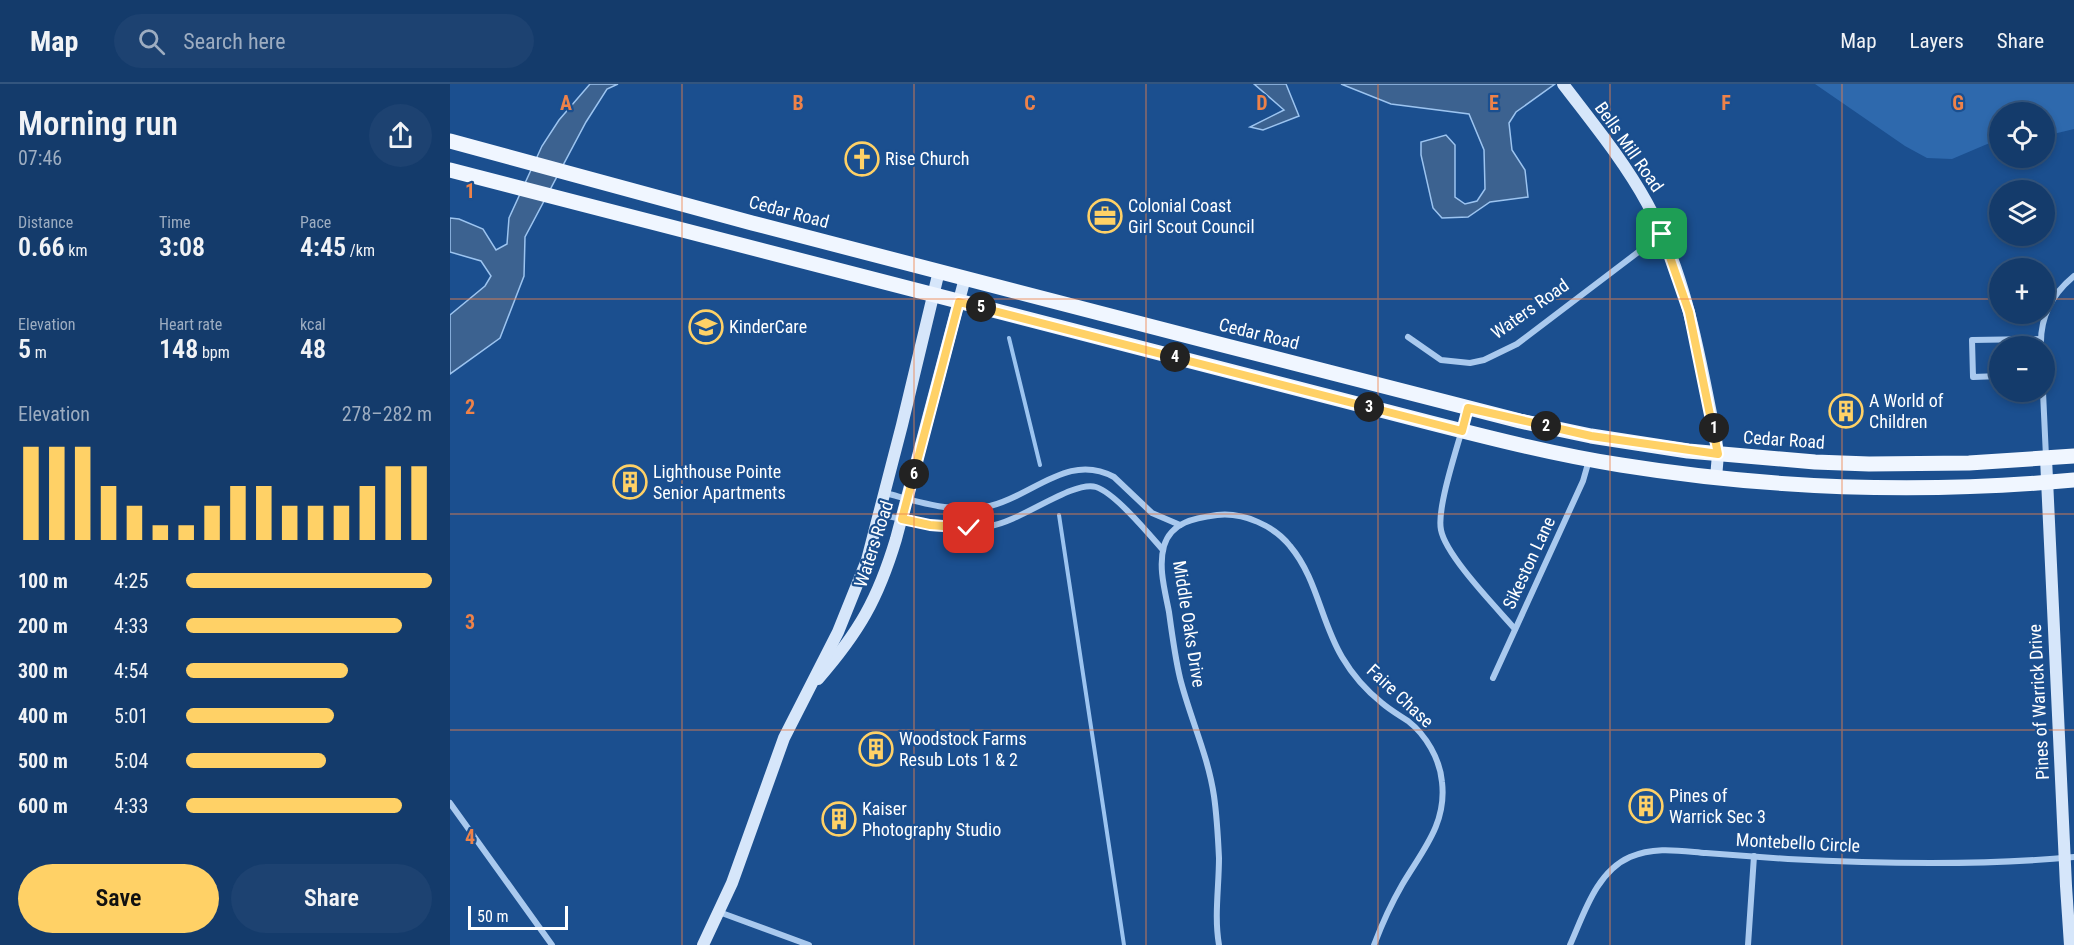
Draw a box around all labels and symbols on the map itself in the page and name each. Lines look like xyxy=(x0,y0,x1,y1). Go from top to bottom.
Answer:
text: A xyxy=(560,91,572,115)
text: B xyxy=(792,91,804,115)
text: C xyxy=(1024,91,1036,115)
text: D xyxy=(1256,91,1268,115)
text: E xyxy=(1489,91,1499,115)
text: F xyxy=(1721,91,1731,115)
text: G xyxy=(1952,91,1964,115)
street label: Bells Mill Road xyxy=(1591,98,1668,196)
church icon: Rise Church xyxy=(844,141,880,177)
place label: Rise Church xyxy=(885,148,969,169)
text: 1 xyxy=(465,179,475,203)
street label: Cedar Road xyxy=(747,191,831,232)
place label: Colonial Coast Girl Scout Council xyxy=(1128,195,1255,237)
office icon: Colonial Coast Girl Scout Council xyxy=(1087,198,1123,234)
pin xyxy=(1636,208,1687,259)
street label: Waters Road xyxy=(1487,274,1573,343)
pin: 5 xyxy=(966,292,996,322)
school or university icon: KinderCare xyxy=(688,309,724,345)
street label: Cedar Road xyxy=(1217,313,1301,354)
place label: KinderCare xyxy=(729,316,807,337)
pin: 4 xyxy=(1160,342,1190,372)
place label: A World of Children xyxy=(1869,390,1944,432)
pin: 3 xyxy=(1354,392,1384,422)
building icon: A World of Children xyxy=(1828,393,1864,429)
text: 2 xyxy=(465,395,475,419)
pin: 2 xyxy=(1531,411,1561,441)
pin: 1 xyxy=(1699,413,1729,443)
street label: Cedar Road xyxy=(1742,426,1826,453)
pin: 6 xyxy=(899,459,929,489)
place label: Lighthouse Pointe Senior Apartments xyxy=(653,461,786,503)
building icon: Lighthouse Pointe Senior Apartments xyxy=(612,464,648,500)
street label: Waters Road xyxy=(850,498,897,590)
pin xyxy=(943,502,994,553)
street label: Sikeston Lane xyxy=(1498,513,1559,612)
street label: Middle Oaks Drive xyxy=(1169,559,1210,689)
text: 3 xyxy=(465,610,475,634)
street label: Pines of Warrick Drive xyxy=(2024,624,2053,781)
street label: Faire Chase xyxy=(1363,660,1438,732)
place label: Woodstock Farms Resub Lots 1 & 2 xyxy=(899,728,1027,770)
building icon: Woodstock Farms Resub Lots 1 & 2 xyxy=(858,731,894,767)
place label: Pines of Warrick Sec 3 xyxy=(1669,785,1766,827)
building icon: Pines of Warrick Sec 3 xyxy=(1628,788,1664,824)
place label: Kaiser Photography Studio xyxy=(862,798,1001,840)
building icon: Kaiser Photography Studio xyxy=(821,801,857,837)
text: 4 xyxy=(465,825,475,849)
street label: Montebello Circle xyxy=(1735,829,1861,856)
scale bar xyxy=(468,903,568,930)

